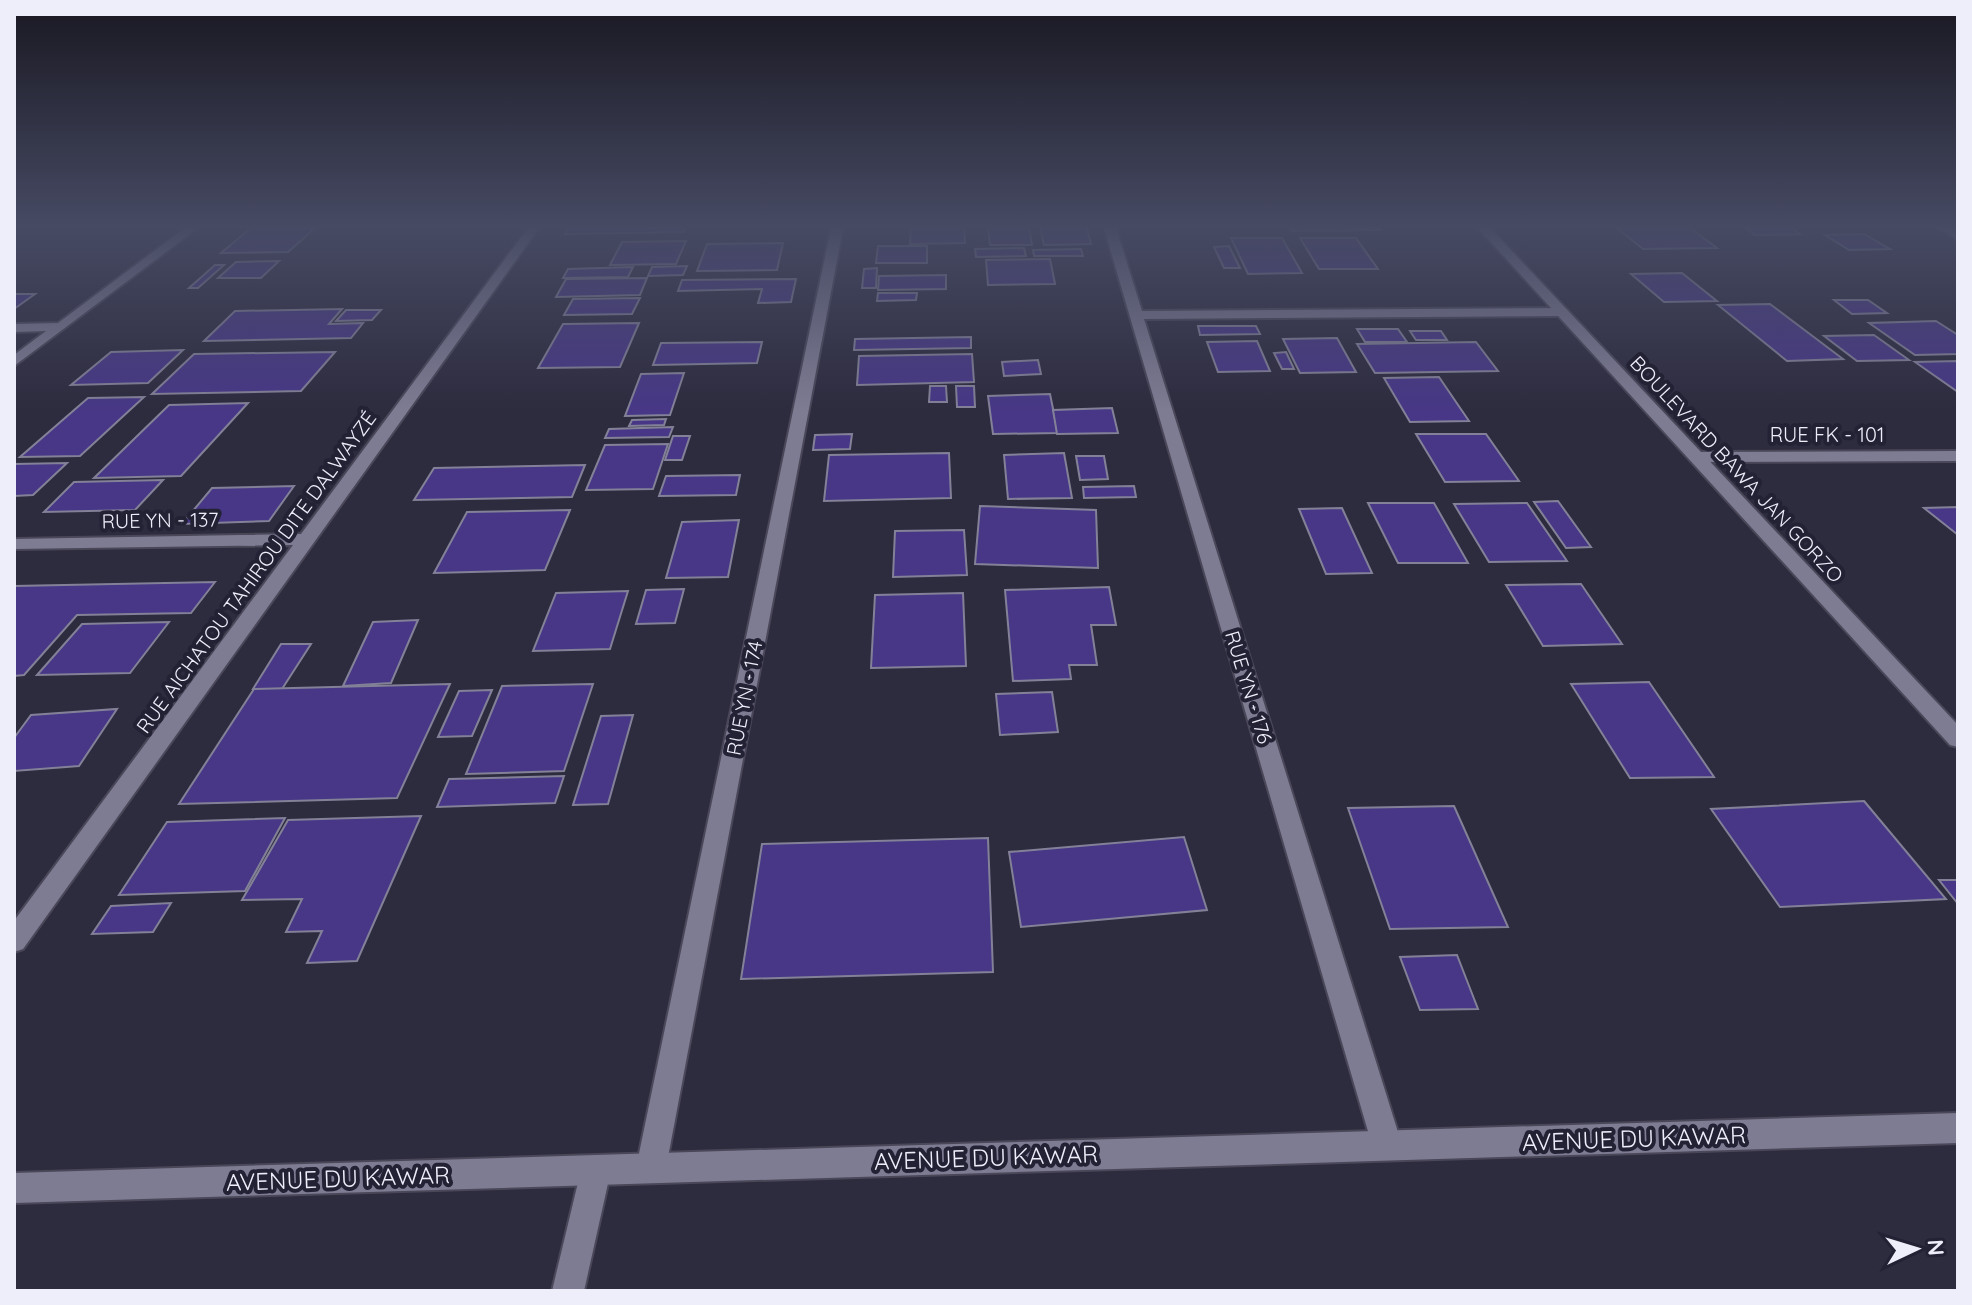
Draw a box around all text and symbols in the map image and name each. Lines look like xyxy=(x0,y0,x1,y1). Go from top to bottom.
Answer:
street label: BOULEVARD BAWA JAN GORZO xyxy=(1625,350,1849,588)
street label: RUE AICHATOU TAHIROU DITE DALWAYZÉ xyxy=(131,406,381,738)
street label: RUE FK - 101 xyxy=(1770,422,1884,447)
street label: RUE YN - 137 xyxy=(101,506,219,534)
street label: RUE YN - 176 xyxy=(1220,628,1278,747)
street label: RUE YN - 174 xyxy=(721,639,767,757)
street label: AVENUE DU KAWAR xyxy=(1522,1119,1746,1157)
street label: AVENUE DU KAWAR xyxy=(874,1138,1098,1176)
street label: AVENUE DU KAWAR xyxy=(226,1159,450,1197)
north arrow xyxy=(1876,1209,1956,1289)
text: N xyxy=(1921,1239,1950,1257)

